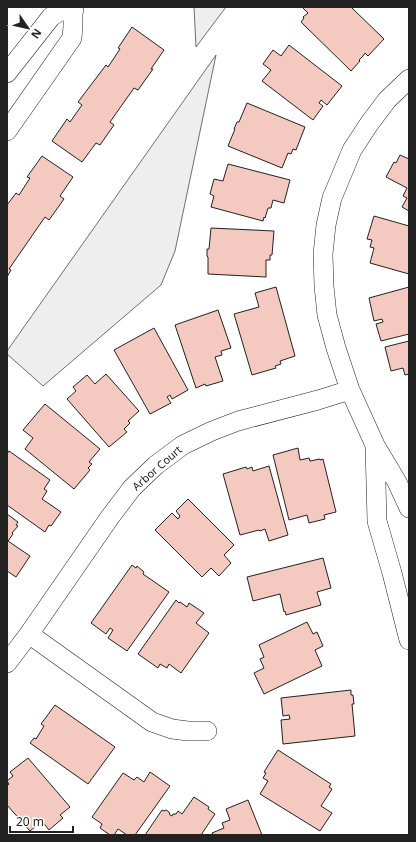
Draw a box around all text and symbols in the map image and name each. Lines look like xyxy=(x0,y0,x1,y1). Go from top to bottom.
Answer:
north arrow xyxy=(8,8,48,48)
text: N xyxy=(28,26,45,42)
street label: Arbor Court xyxy=(129,442,185,493)
scale bar xyxy=(10,808,73,834)
text: 20 m xyxy=(16,813,44,830)

